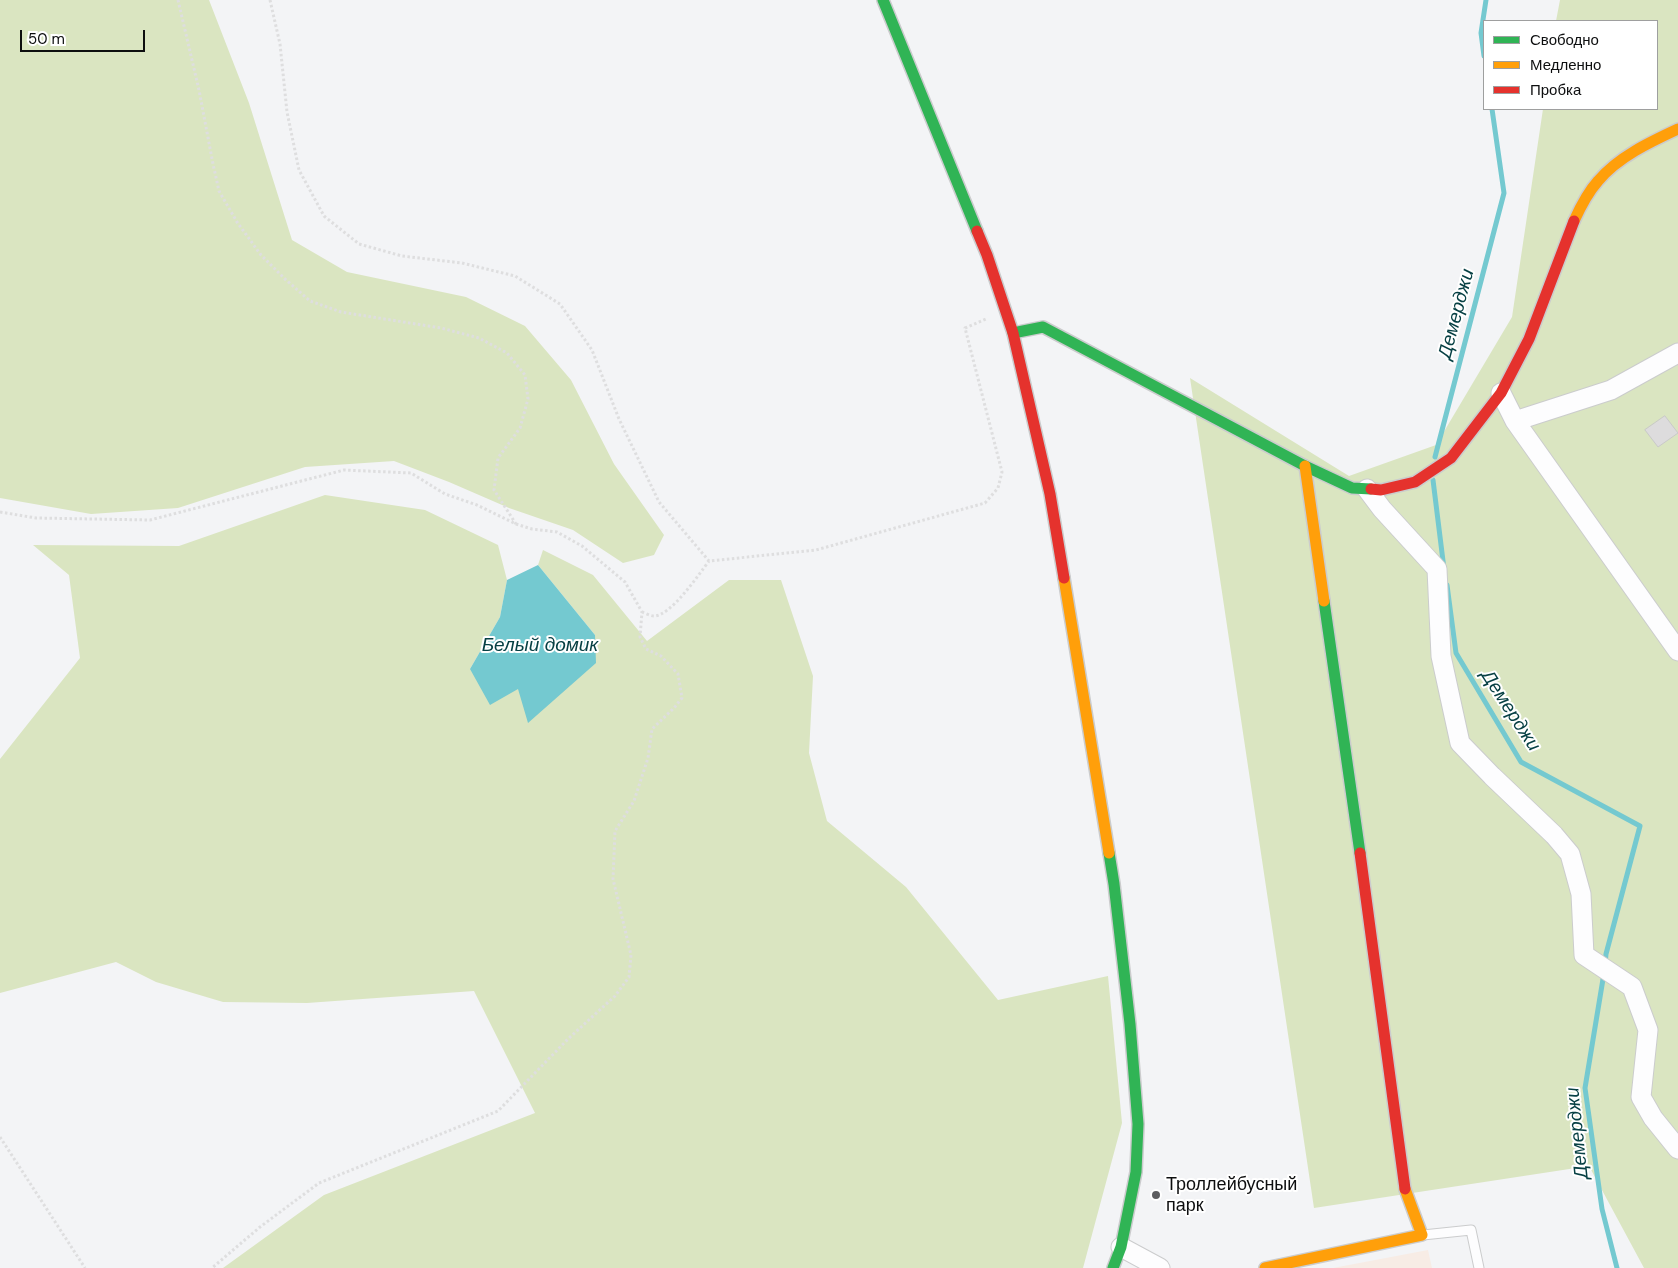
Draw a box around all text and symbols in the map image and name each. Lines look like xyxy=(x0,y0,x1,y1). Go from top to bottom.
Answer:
scale bar xyxy=(22,20,148,52)
legend xyxy=(1483,20,1658,110)
text: 50 m xyxy=(28,29,65,49)
text: Свободно xyxy=(1530,30,1599,50)
text: Медленно xyxy=(1530,55,1601,75)
text: Пробка xyxy=(1530,80,1581,100)
water label: Демерджи xyxy=(1434,267,1480,361)
water label: Белый домик xyxy=(482,635,598,657)
water label: Демерджи xyxy=(1475,666,1545,756)
water label: Демерджи xyxy=(1562,1086,1594,1180)
place label: Троллейбусный парк xyxy=(1166,1174,1297,1216)
marker: Троллейбусный парк xyxy=(1150,1189,1162,1201)

